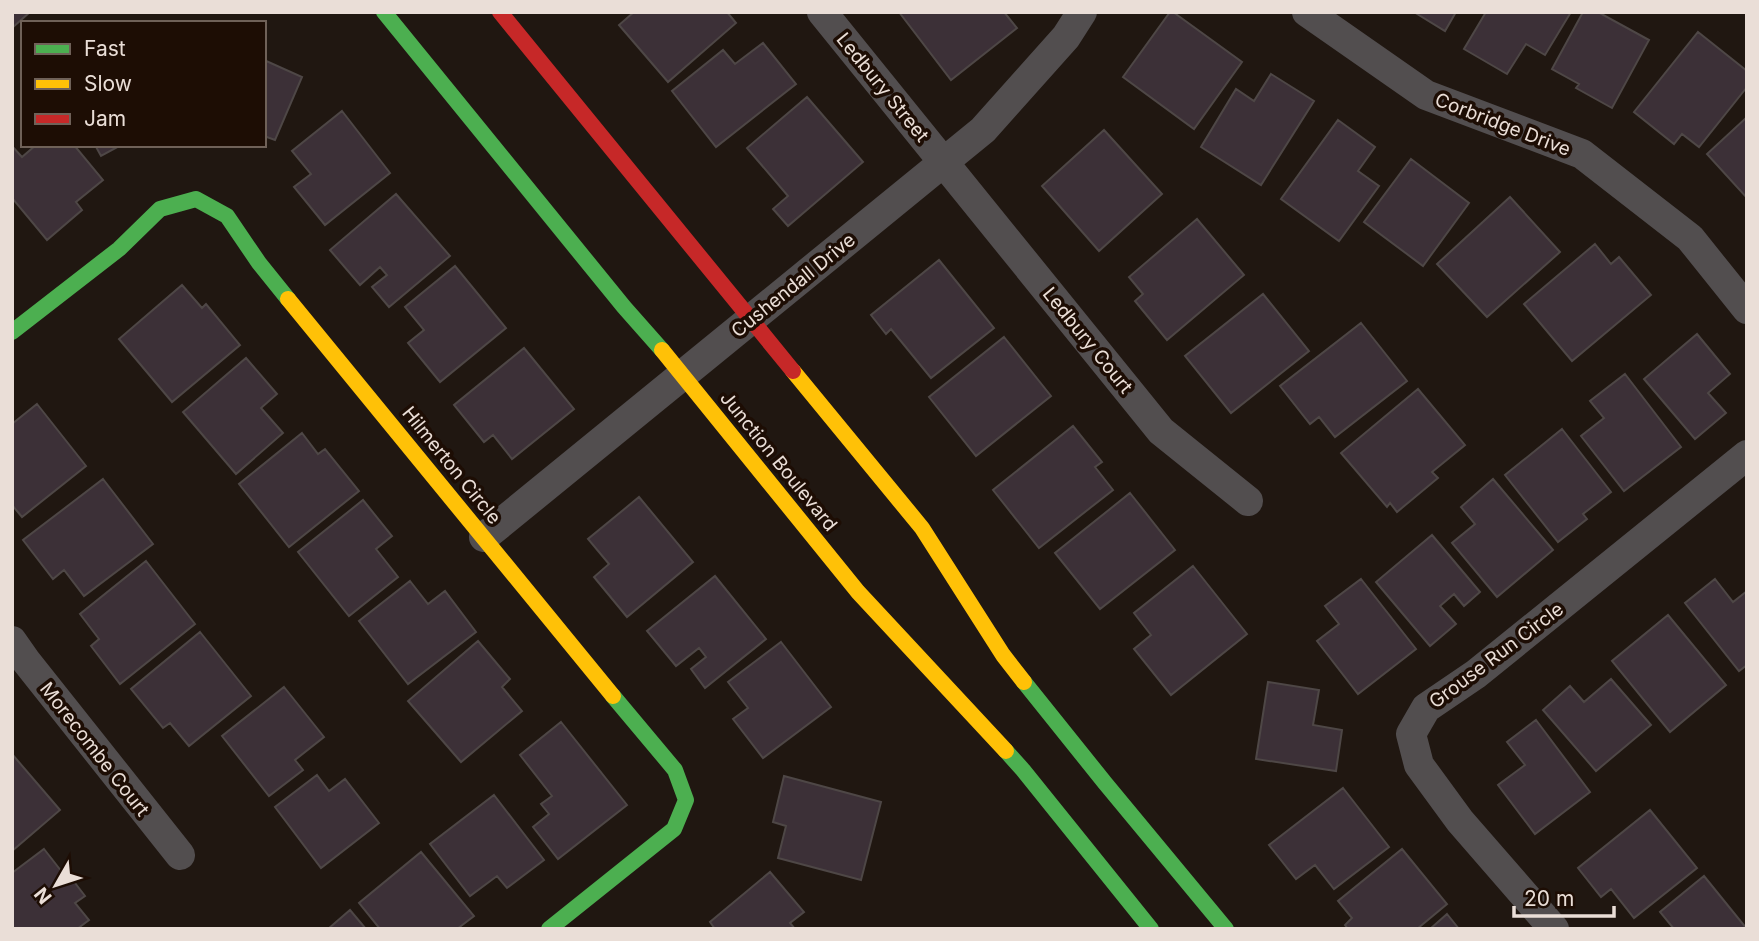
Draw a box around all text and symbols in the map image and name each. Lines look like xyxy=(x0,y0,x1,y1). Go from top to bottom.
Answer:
legend xyxy=(21,21,266,147)
street label: Ledbury Street xyxy=(832,28,934,146)
text: Fast xyxy=(84,36,126,61)
text: Slow xyxy=(84,71,132,96)
street label: Corbridge Drive xyxy=(1432,88,1574,161)
text: Jam xyxy=(84,106,126,131)
street label: Cushendall Drive xyxy=(727,228,860,342)
street label: Ledbury Court xyxy=(1038,283,1137,398)
street label: Junction Boulevard xyxy=(715,387,842,536)
street label: Hilmerton Circle xyxy=(397,402,506,529)
street label: Grouse Run Circle xyxy=(1425,597,1568,713)
street label: Morecombe Court xyxy=(35,678,154,821)
north arrow xyxy=(21,850,91,920)
scale bar xyxy=(1514,874,1614,918)
text: N xyxy=(30,883,57,908)
text: 20 m xyxy=(1524,886,1574,911)

